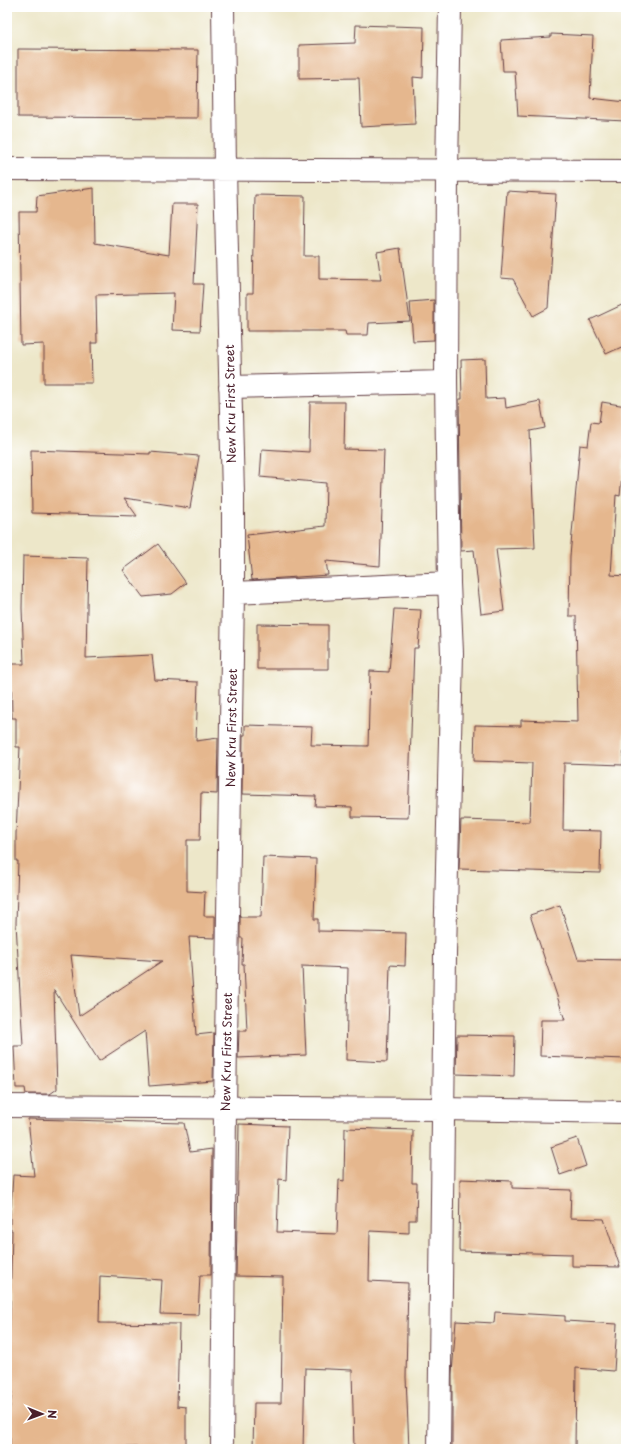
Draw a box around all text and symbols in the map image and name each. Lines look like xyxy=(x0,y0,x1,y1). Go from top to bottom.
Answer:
street label: New Kru First Street xyxy=(220,344,240,464)
street label: New Kru First Street xyxy=(221,668,241,788)
street label: New Kru First Street xyxy=(216,992,236,1112)
north arrow xyxy=(22,1394,62,1434)
text: N xyxy=(44,1410,61,1419)

